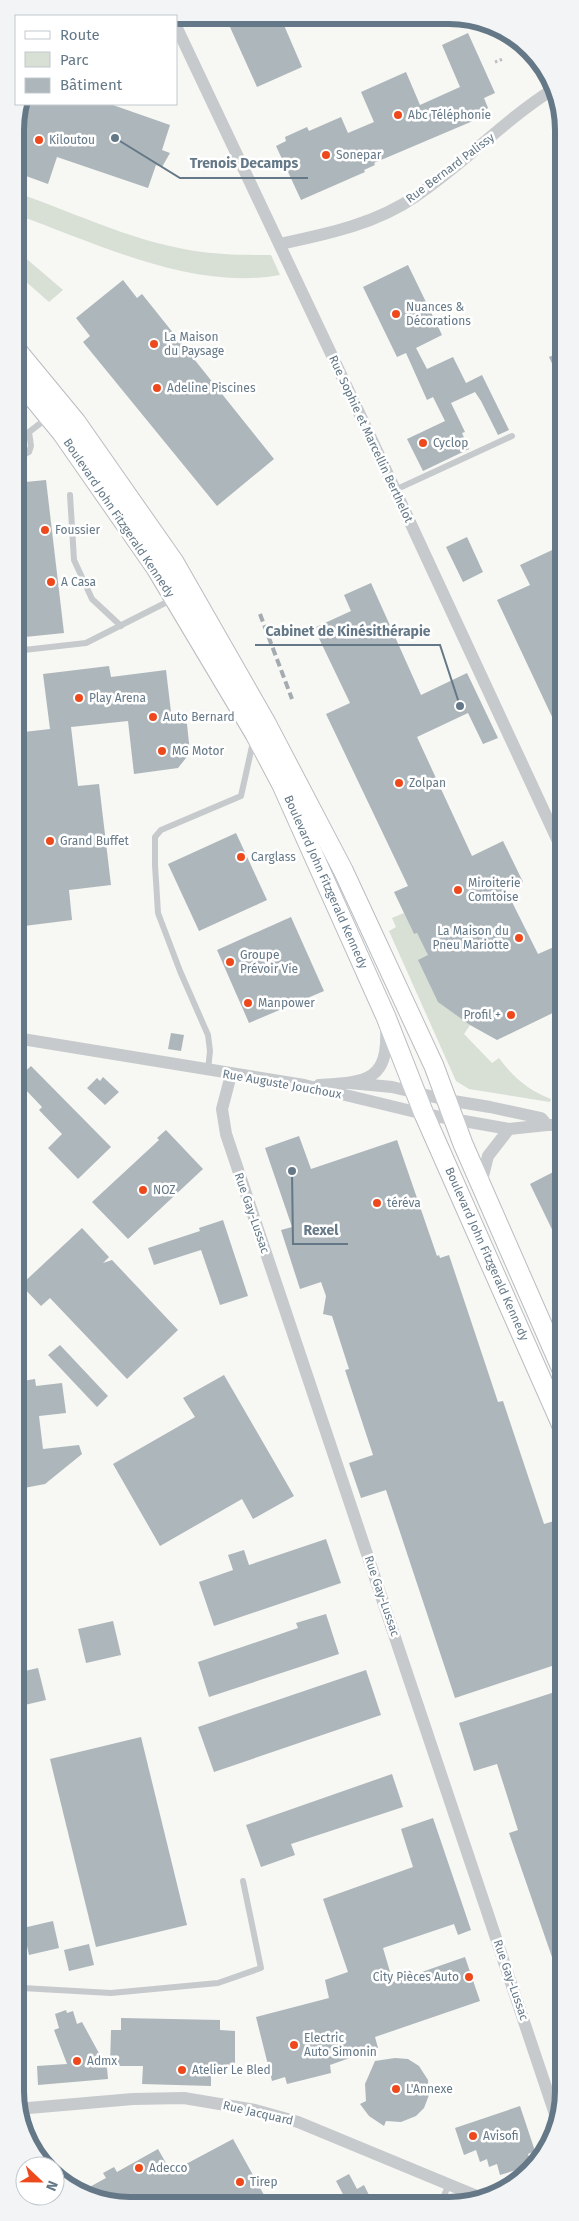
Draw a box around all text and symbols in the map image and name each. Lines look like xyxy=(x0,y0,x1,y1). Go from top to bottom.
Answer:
legend xyxy=(15,15,178,105)
text: Route xyxy=(60,26,100,44)
text: Parc xyxy=(60,51,89,69)
text: Bâtiment xyxy=(60,76,123,94)
place label: Abc Téléphonie xyxy=(408,108,491,122)
marker: Abc Téléphonie xyxy=(392,109,404,121)
street label: Rue Bernard Palissy xyxy=(403,130,497,206)
place label: Kiloutou xyxy=(49,133,95,147)
marker: Kiloutou xyxy=(33,134,45,146)
place label: Sonepar xyxy=(336,148,382,162)
callout: Trenois Decamps xyxy=(180,149,308,178)
marker: Sonepar xyxy=(320,149,332,161)
text: Trenois Decamps xyxy=(190,155,298,172)
place label: Nuances & Décorations xyxy=(406,300,471,328)
marker: Nuances & Décorations xyxy=(390,308,402,320)
place label: La Maison du Paysage xyxy=(164,330,224,358)
marker: La Maison du Paysage xyxy=(148,338,160,350)
street label: Rue Sophie et Marcellin Berthelot xyxy=(326,353,416,525)
place label: Adeline Piscines xyxy=(167,381,256,395)
marker: Adeline Piscines xyxy=(151,382,163,394)
street label: Boulevard John Fitzgerald Kennedy xyxy=(60,436,178,600)
place label: Cyclop xyxy=(433,436,468,450)
marker: Cyclop xyxy=(417,437,429,449)
place label: Foussier xyxy=(55,523,100,537)
marker: Foussier xyxy=(39,524,51,536)
place label: A Casa xyxy=(61,575,96,589)
marker: A Casa xyxy=(45,576,57,588)
callout: Cabinet de Kinésithérapie xyxy=(255,616,440,645)
text: Cabinet de Kinésithérapie xyxy=(265,623,431,640)
place label: Play Arena xyxy=(89,691,146,705)
marker: Play Arena xyxy=(73,692,85,704)
place label: Auto Bernard xyxy=(163,710,235,724)
marker: Auto Bernard xyxy=(147,711,159,723)
place label: MG Motor xyxy=(172,744,224,758)
marker: MG Motor xyxy=(156,745,168,757)
place label: Zolpan xyxy=(409,776,446,790)
marker: Zolpan xyxy=(393,777,405,789)
street label: Boulevard John Fitzgerald Kennedy xyxy=(281,793,371,971)
place label: Grand Buffet xyxy=(60,834,129,848)
marker: Grand Buffet xyxy=(44,835,56,847)
place label: Carglass xyxy=(251,850,296,864)
marker: Carglass xyxy=(235,851,247,863)
place label: Miroiterie Comtoise xyxy=(468,876,521,904)
marker: Miroiterie Comtoise xyxy=(452,884,464,896)
place label: La Maison du Pneu Mariotte xyxy=(433,924,509,952)
marker: La Maison du Pneu Mariotte xyxy=(513,932,525,944)
place label: Groupe Prévoir Vie xyxy=(240,948,298,976)
marker: Groupe Prévoir Vie xyxy=(224,956,236,968)
place label: Manpower xyxy=(258,996,315,1010)
marker: Manpower xyxy=(242,997,254,1009)
place label: Profil + xyxy=(463,1008,501,1022)
marker: Profil + xyxy=(505,1009,517,1021)
street label: Rue Auguste Jouchoux xyxy=(221,1067,343,1101)
street label: Boulevard John Fitzgerald Kennedy xyxy=(442,1165,532,1343)
street label: Rue Gay-Lussac xyxy=(232,1171,272,1255)
place label: NOZ xyxy=(153,1183,175,1197)
marker: NOZ xyxy=(137,1184,149,1196)
place label: téréva xyxy=(387,1196,421,1210)
marker: téréva xyxy=(371,1197,383,1209)
callout: Rexel xyxy=(293,1215,348,1244)
text: Rexel xyxy=(304,1222,339,1239)
street label: Rue Gay-Lussac xyxy=(362,1554,402,1638)
street label: Rue Gay-Lussac xyxy=(491,1938,531,2022)
place label: City Pièces Auto xyxy=(373,1970,459,1984)
marker: City Pièces Auto xyxy=(463,1971,475,1983)
place label: Electric Auto Simonin xyxy=(304,2031,377,2059)
marker: Electric Auto Simonin xyxy=(288,2039,300,2051)
place label: Admx xyxy=(87,2054,117,2068)
marker: Admx xyxy=(71,2055,83,2067)
place label: Atelier Le Bled xyxy=(192,2063,271,2077)
marker: Atelier Le Bled xyxy=(176,2064,188,2076)
place label: L'Annexe xyxy=(406,2082,453,2096)
marker: L'Annexe xyxy=(390,2083,402,2095)
street label: Rue Jacquard xyxy=(221,2098,295,2128)
place label: Avisofi xyxy=(483,2129,519,2143)
marker: Avisofi xyxy=(467,2130,479,2142)
north arrow xyxy=(15,2156,65,2206)
place label: Adecco xyxy=(149,2161,188,2175)
marker: Adecco xyxy=(133,2162,145,2174)
place label: Tirep xyxy=(250,2175,278,2189)
marker: Tirep xyxy=(234,2176,246,2188)
text: N xyxy=(42,2178,61,2193)

